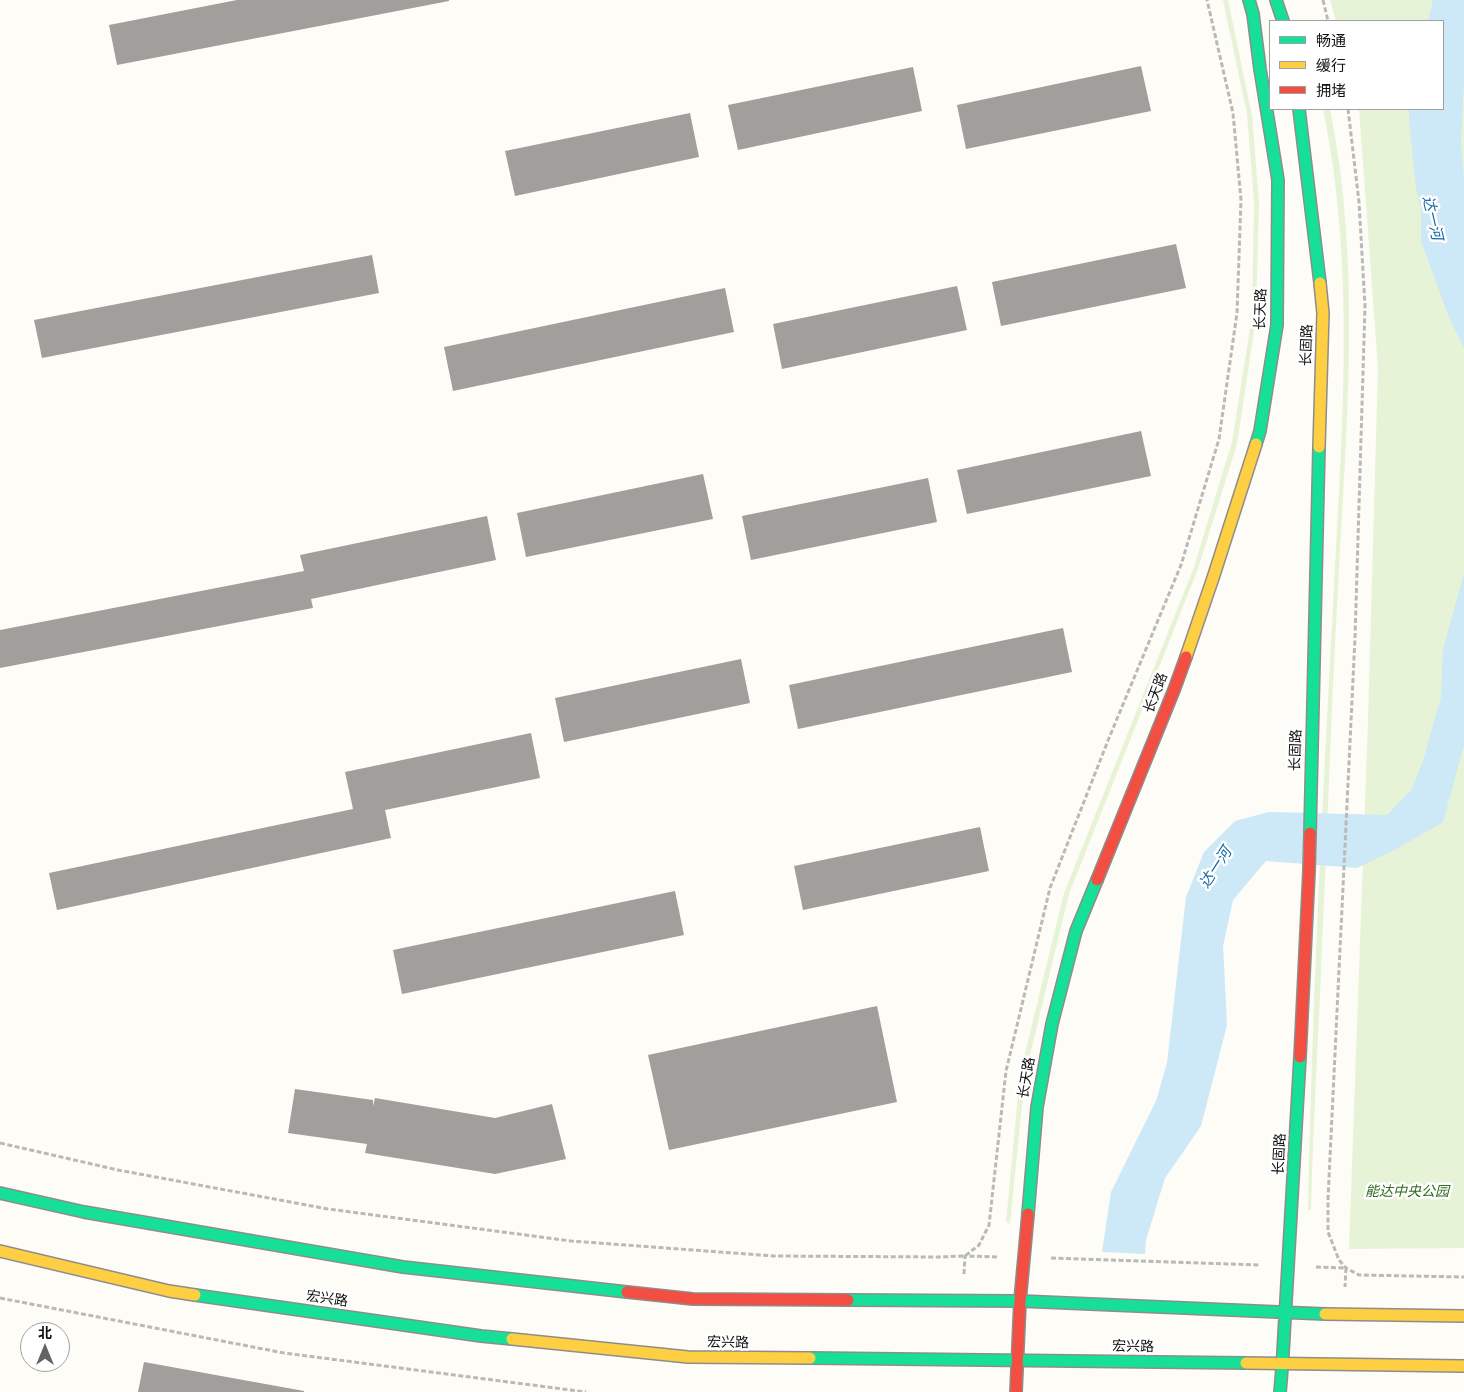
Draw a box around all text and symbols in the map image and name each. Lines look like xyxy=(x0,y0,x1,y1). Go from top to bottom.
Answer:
legend xyxy=(1269,20,1444,110)
text: 畅通 xyxy=(1316,31,1346,50)
text: 缓行 xyxy=(1316,56,1346,75)
text: 拥堵 xyxy=(1316,81,1346,100)
water label: 达一河 xyxy=(1418,194,1446,242)
street label: 长天路 xyxy=(1252,288,1270,330)
street label: 长固路 xyxy=(1298,324,1316,366)
street label: 长天路 xyxy=(1141,670,1171,716)
street label: 长固路 xyxy=(1287,729,1305,771)
water label: 达一河 xyxy=(1196,844,1236,892)
street label: 长天路 xyxy=(1015,1056,1039,1100)
street label: 长固路 xyxy=(1271,1133,1289,1175)
park label: 能达中央公园 xyxy=(1365,1184,1449,1200)
street label: 宏兴路 xyxy=(305,1288,349,1310)
north arrow xyxy=(20,1322,70,1372)
text: 北 xyxy=(38,1324,52,1342)
street label: 宏兴路 xyxy=(707,1334,749,1352)
street label: 宏兴路 xyxy=(1112,1338,1154,1356)

